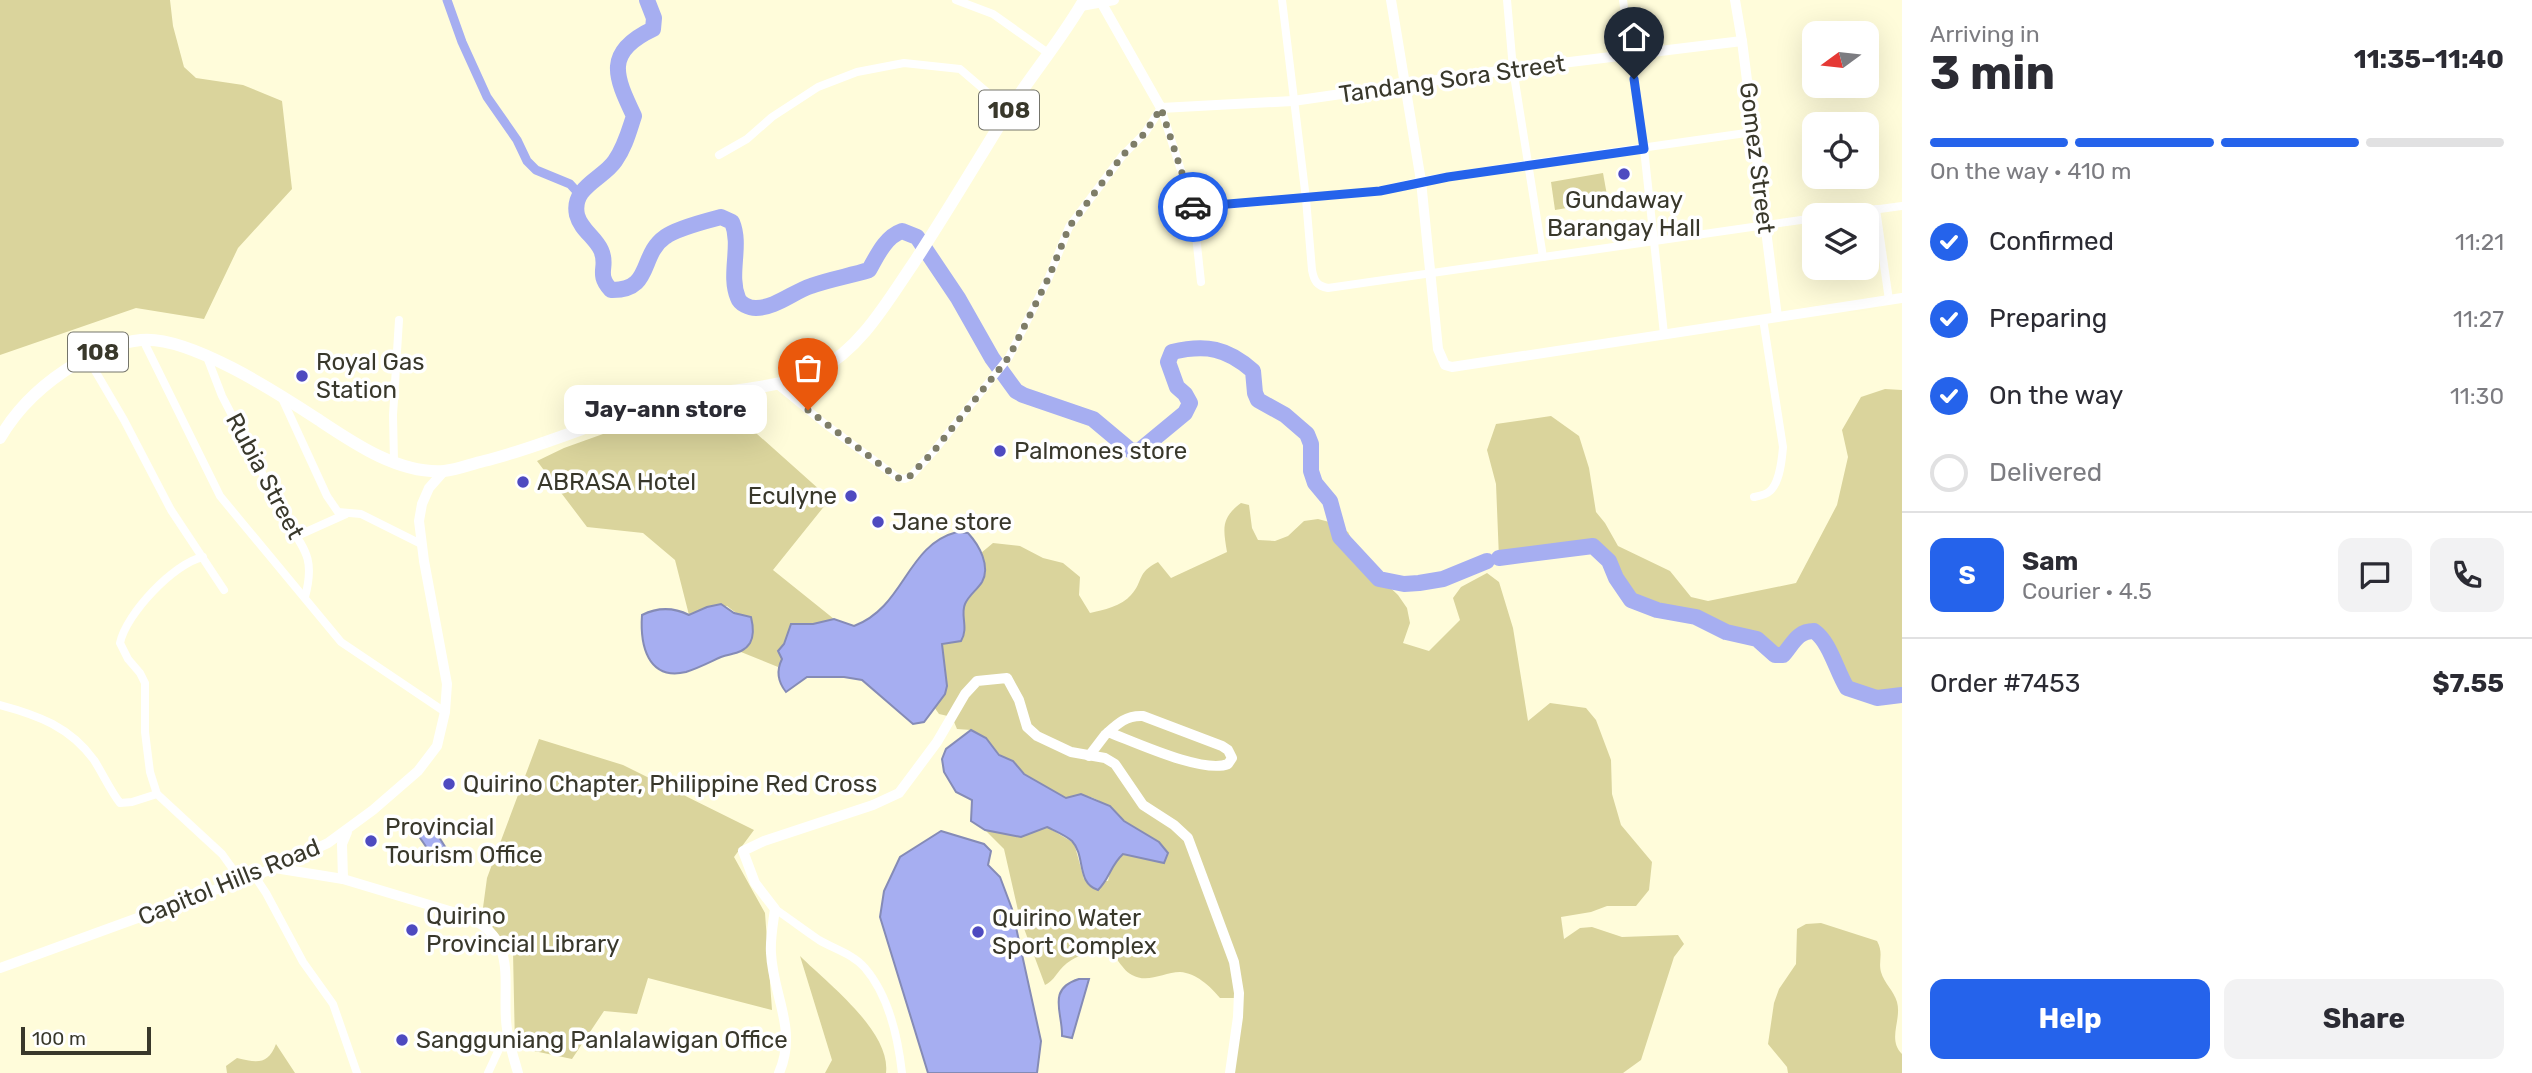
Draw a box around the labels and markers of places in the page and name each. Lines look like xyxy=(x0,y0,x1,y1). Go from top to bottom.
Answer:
pin xyxy=(1604,7,1664,79)
marker: Gundaway Barangay Hall xyxy=(1616,166,1632,182)
place label: Gundaway Barangay Hall xyxy=(1547,186,1701,242)
pin xyxy=(778,338,838,410)
place label: Royal Gas Station xyxy=(316,348,424,404)
marker: Royal Gas Station xyxy=(294,368,310,384)
callout: Jay-ann store xyxy=(563,386,766,434)
place label: Palmones store xyxy=(1014,437,1187,465)
marker: Palmones store xyxy=(992,443,1008,459)
place label: ABRASA Hotel xyxy=(537,468,696,496)
marker: ABRASA Hotel xyxy=(515,474,531,490)
place label: Eculyne xyxy=(748,482,837,510)
marker: Eculyne xyxy=(843,488,859,504)
place label: Jane store xyxy=(892,508,1012,536)
marker: Jane store xyxy=(870,514,886,530)
place label: Quirino Chapter, Philippine Red Cross xyxy=(463,770,877,798)
marker: Quirino Chapter, Philippine Red Cross xyxy=(441,776,457,792)
place label: Provincial Tourism Office xyxy=(385,813,543,869)
marker: Provincial Tourism Office xyxy=(363,833,379,849)
place label: Quirino Provincial Library xyxy=(426,902,619,958)
place label: Quirino Water Sport Complex xyxy=(992,904,1157,960)
marker: Quirino Provincial Library xyxy=(404,922,420,938)
marker: Quirino Water Sport Complex xyxy=(970,924,986,940)
place label: Sangguniang Panlalawigan Office xyxy=(416,1026,788,1054)
marker: Sangguniang Panlalawigan Office xyxy=(394,1032,410,1048)

